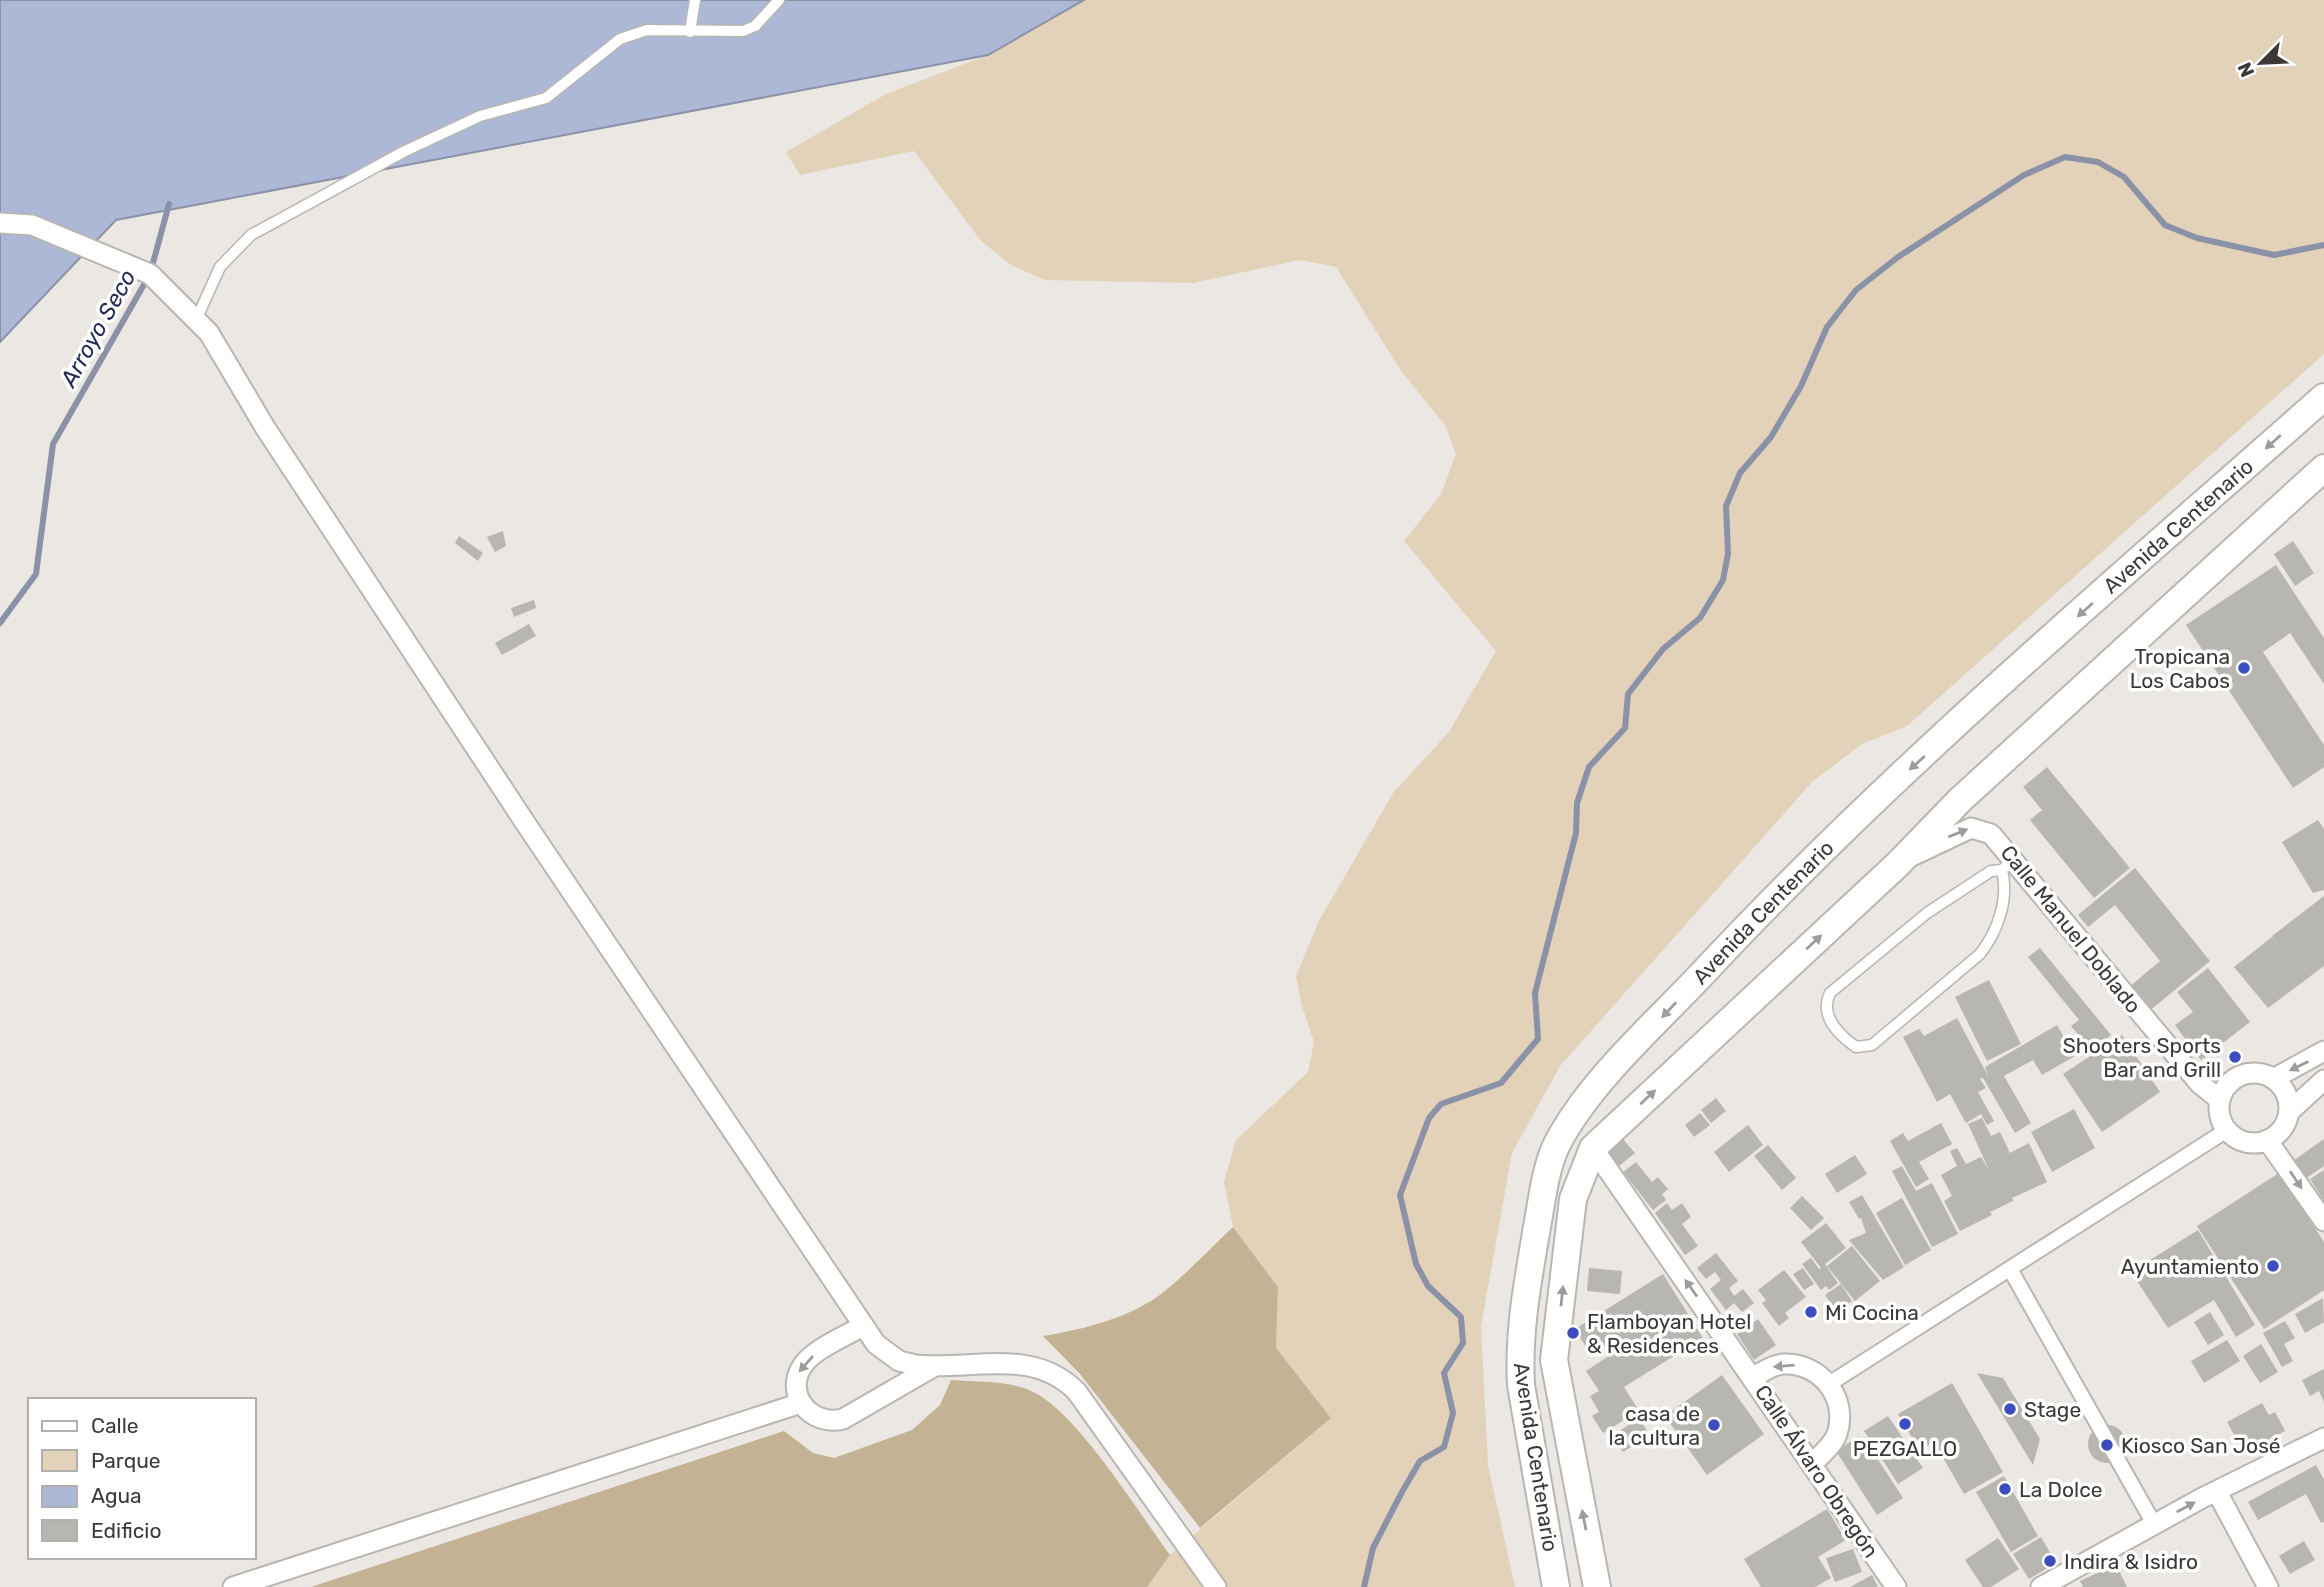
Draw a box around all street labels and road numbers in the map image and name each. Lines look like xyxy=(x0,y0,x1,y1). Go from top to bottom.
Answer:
street label: Avenida Centenario xyxy=(2098,453,2258,598)
street label: Avenida Centenario xyxy=(1687,835,1838,989)
street label: Calle Manuel Doblado xyxy=(1996,840,2146,1018)
street label: Avenida Centenario xyxy=(1509,1361,1563,1553)
street label: Calle Álvaro Obregón xyxy=(1750,1380,1884,1562)

